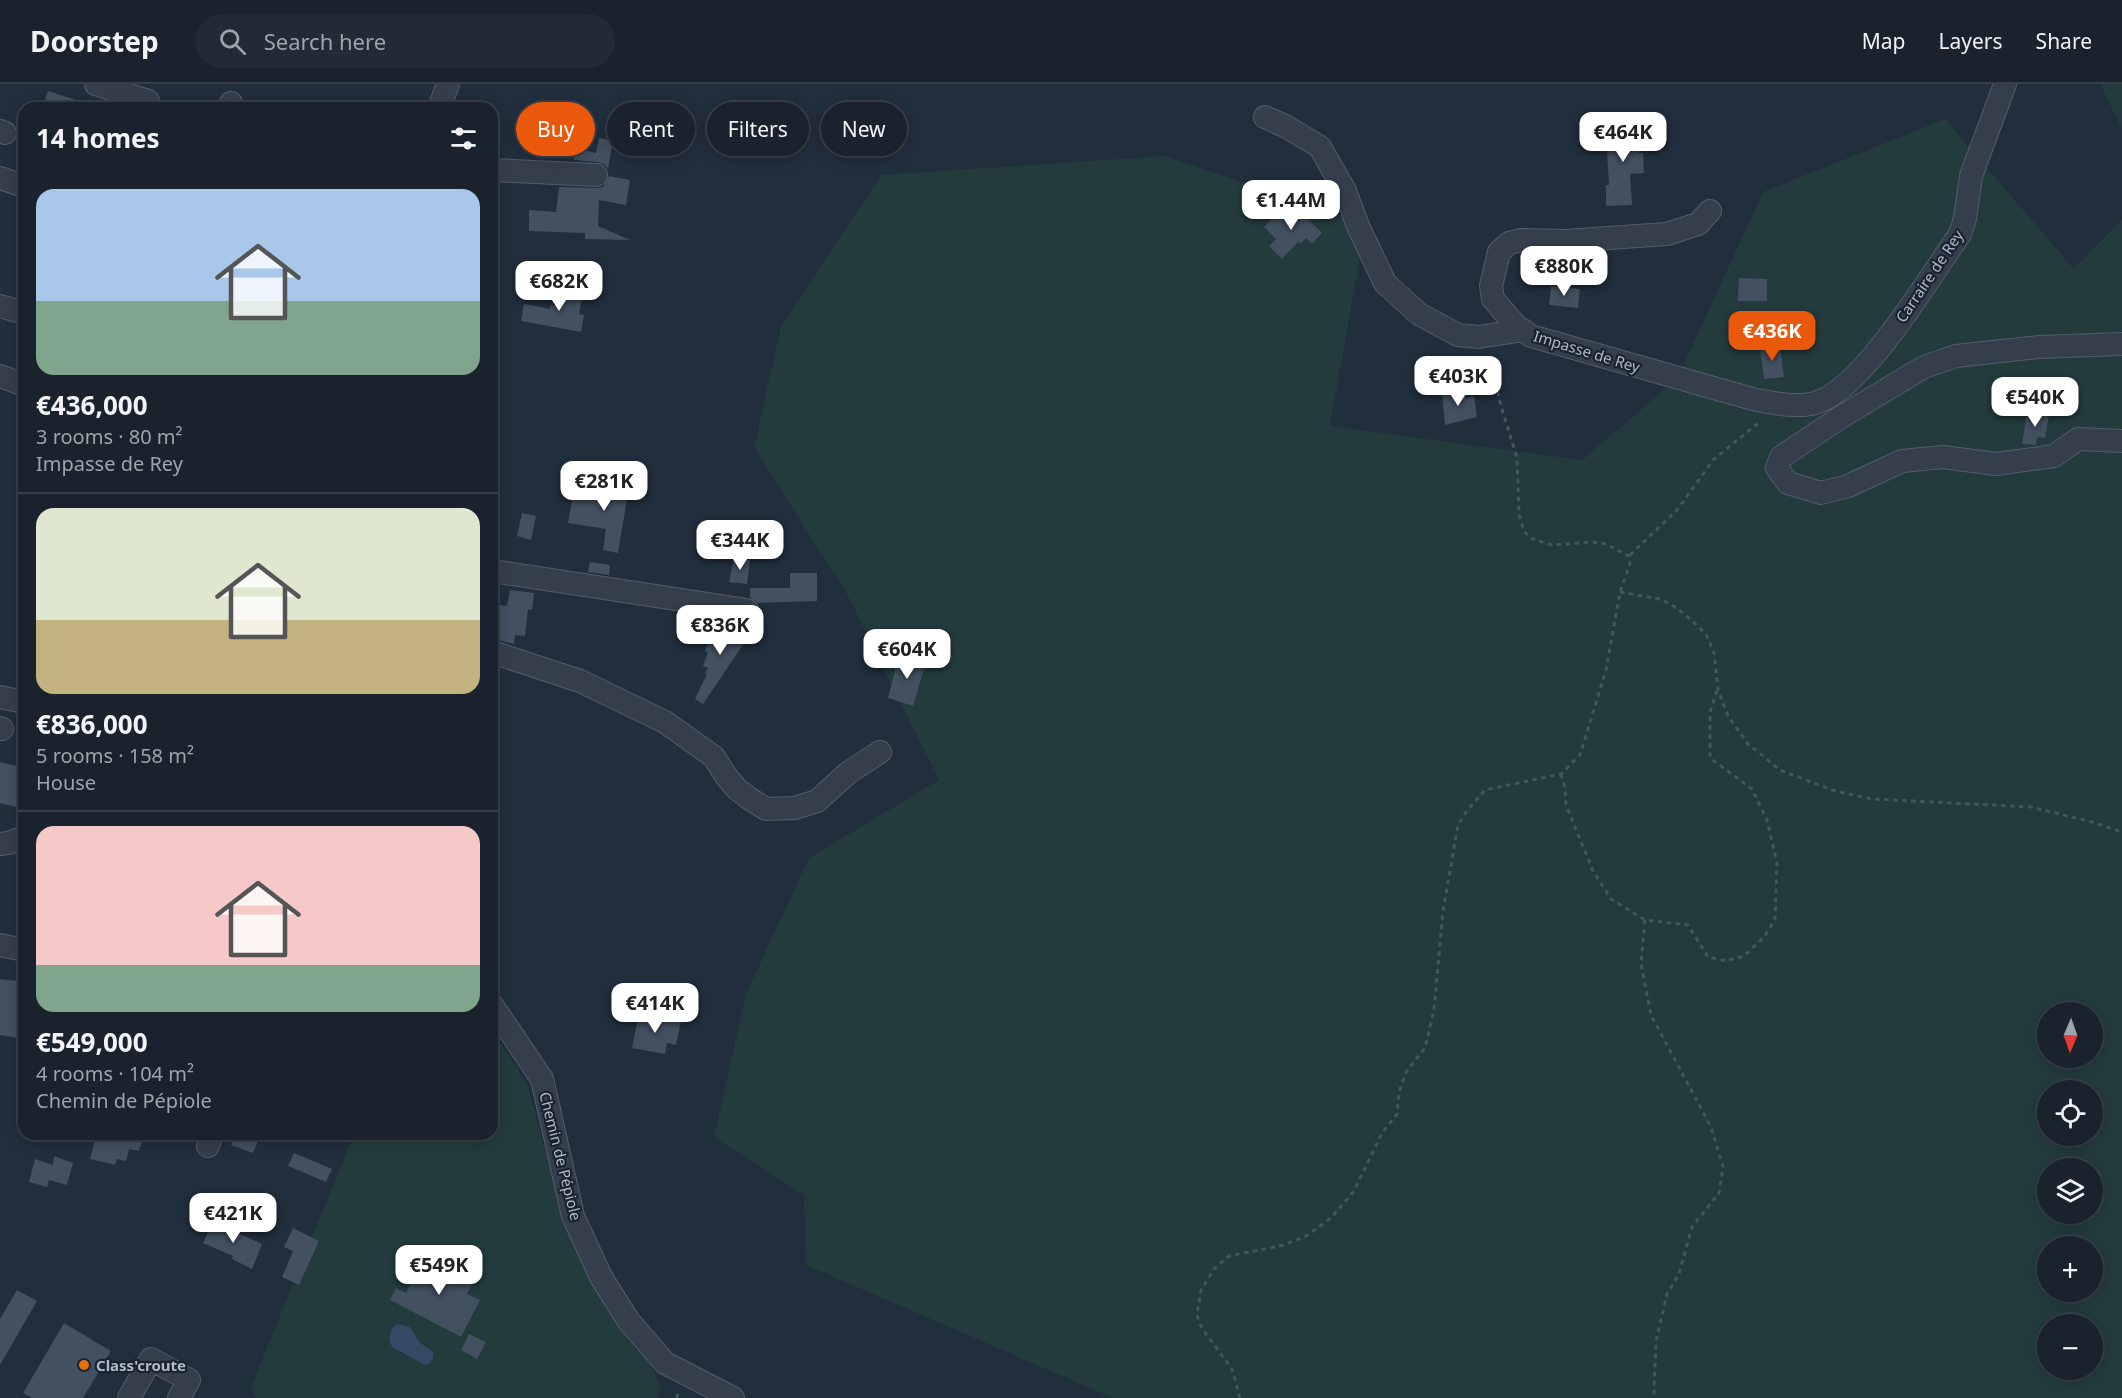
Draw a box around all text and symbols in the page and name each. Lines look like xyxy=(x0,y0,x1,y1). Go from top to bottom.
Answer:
search box xyxy=(195,14,615,68)
text: Doorstep xyxy=(30,22,159,60)
icon: search xyxy=(216,25,249,58)
text: Search here xyxy=(264,26,386,56)
text: Map xyxy=(1862,27,1906,55)
text: Layers xyxy=(1939,27,2003,55)
text: Share xyxy=(2036,27,2092,55)
chip: Buy xyxy=(516,102,595,156)
chip: Rent xyxy=(607,102,695,156)
chip: Filters xyxy=(707,102,809,156)
chip: New xyxy=(821,102,907,156)
pin: €464K xyxy=(1581,112,1665,163)
text: €464K xyxy=(1593,118,1653,145)
text: 14 homes xyxy=(36,120,160,156)
icon: filters xyxy=(447,122,480,155)
pin: €1.44M xyxy=(1242,180,1340,231)
text: €1.44M xyxy=(1256,186,1326,213)
street label: Carraire de Rey xyxy=(1891,226,1967,326)
icon: home xyxy=(204,228,312,336)
pin: €880K xyxy=(1522,246,1606,297)
text: €880K xyxy=(1534,252,1594,279)
pin: €682K xyxy=(517,261,601,312)
text: €682K xyxy=(529,267,589,294)
pin: €436K xyxy=(1730,311,1814,362)
text: €436K xyxy=(1742,317,1802,344)
street label: Impasse de Rey xyxy=(1531,325,1643,377)
pin: €403K xyxy=(1416,356,1500,407)
text: €403K xyxy=(1428,362,1488,389)
pin: €540K xyxy=(1993,377,2077,428)
text: €540K xyxy=(2005,383,2065,410)
text: €436,000 xyxy=(36,387,148,423)
text: 3 rooms · 80 m² xyxy=(36,423,183,450)
text: Impasse de Rey xyxy=(36,450,183,477)
pin: €281K xyxy=(562,461,646,512)
text: €281K xyxy=(574,467,634,494)
pin: €344K xyxy=(698,520,782,571)
text: €344K xyxy=(710,526,770,553)
icon: home xyxy=(204,547,312,655)
pin: €836K xyxy=(678,605,762,656)
text: €836K xyxy=(690,611,750,638)
pin: €604K xyxy=(865,629,949,680)
text: €604K xyxy=(877,635,937,662)
text: €836,000 xyxy=(36,706,148,742)
text: 5 rooms · 158 m² xyxy=(36,742,194,769)
text: House xyxy=(36,769,96,796)
icon: home xyxy=(204,865,312,973)
pin: €414K xyxy=(613,983,697,1034)
text: €414K xyxy=(625,989,685,1016)
north arrow xyxy=(2037,1002,2103,1068)
map controls xyxy=(2037,1002,2103,1380)
text: €549,000 xyxy=(36,1024,148,1060)
text: 4 rooms · 104 m² xyxy=(36,1060,194,1087)
button: locate xyxy=(2037,1080,2103,1146)
text: Chemin de Pépiole xyxy=(36,1087,212,1114)
street label: Chemin de Pépiole xyxy=(535,1090,587,1222)
button: layers xyxy=(2037,1158,2103,1224)
pin: €421K xyxy=(191,1193,275,1244)
text: €421K xyxy=(203,1199,263,1226)
button: + xyxy=(2037,1236,2103,1302)
pin: €549K xyxy=(397,1245,481,1296)
text: €549K xyxy=(409,1251,469,1278)
button: − xyxy=(2037,1314,2103,1380)
place label: Class'croute xyxy=(96,1355,186,1375)
marker: Class'croute xyxy=(77,1358,91,1372)

